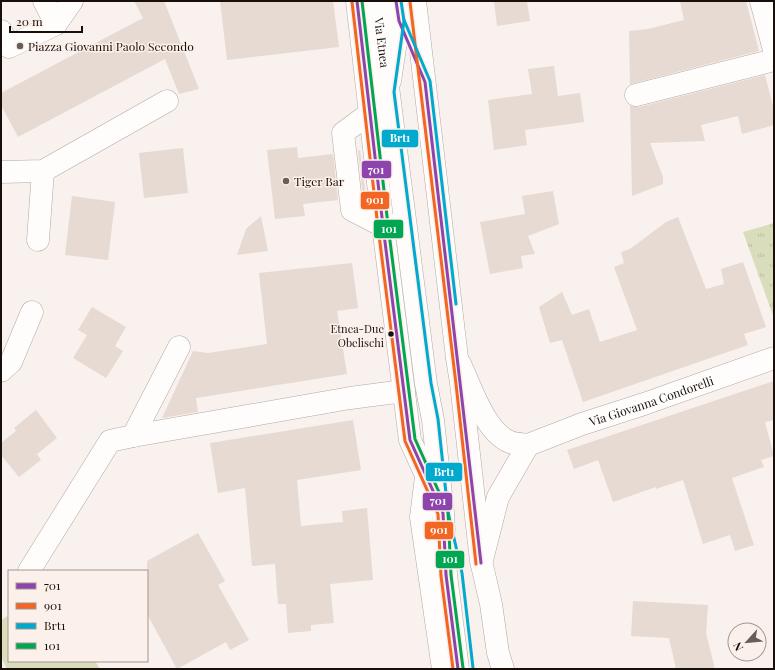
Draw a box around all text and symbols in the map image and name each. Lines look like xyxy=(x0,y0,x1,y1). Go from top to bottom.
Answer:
scale bar xyxy=(10,8,82,34)
text: 20 m xyxy=(16,13,43,29)
street label: Via Etnea xyxy=(371,16,393,69)
place label: Piazza Giovanni Paolo Secondo xyxy=(28,38,194,54)
marker: Piazza Giovanni Paolo Secondo xyxy=(15,41,25,51)
line badge: Brt1 xyxy=(381,129,419,148)
text: Brt1 xyxy=(390,130,410,145)
line badge: 701 xyxy=(361,160,392,179)
text: 701 xyxy=(368,162,384,177)
place label: Tiger Bar xyxy=(294,173,345,189)
marker: Tiger Bar xyxy=(281,176,291,186)
line badge: 901 xyxy=(360,191,390,210)
text: 901 xyxy=(366,192,384,207)
line badge: 101 xyxy=(373,219,404,239)
text: 101 xyxy=(381,221,397,236)
place label: Etnea-Due Obelischi xyxy=(331,321,384,350)
marker: Etnea-Due Obelischi xyxy=(386,329,396,339)
street label: Via Giovanna Condorelli xyxy=(586,372,716,429)
line badge: Brt1 xyxy=(425,462,463,482)
text: Brt1 xyxy=(434,464,454,479)
line badge: 701 xyxy=(422,492,453,511)
text: 701 xyxy=(430,493,446,508)
line badge: 901 xyxy=(424,521,454,540)
text: 901 xyxy=(430,522,448,537)
line badge: 101 xyxy=(435,550,465,569)
text: 101 xyxy=(442,551,458,566)
legend xyxy=(8,570,148,662)
text: 701 xyxy=(44,577,61,593)
text: 901 xyxy=(44,597,62,613)
text: Brt1 xyxy=(44,617,66,633)
north arrow xyxy=(727,622,767,662)
text: 101 xyxy=(44,637,61,653)
text: N xyxy=(729,640,746,654)

